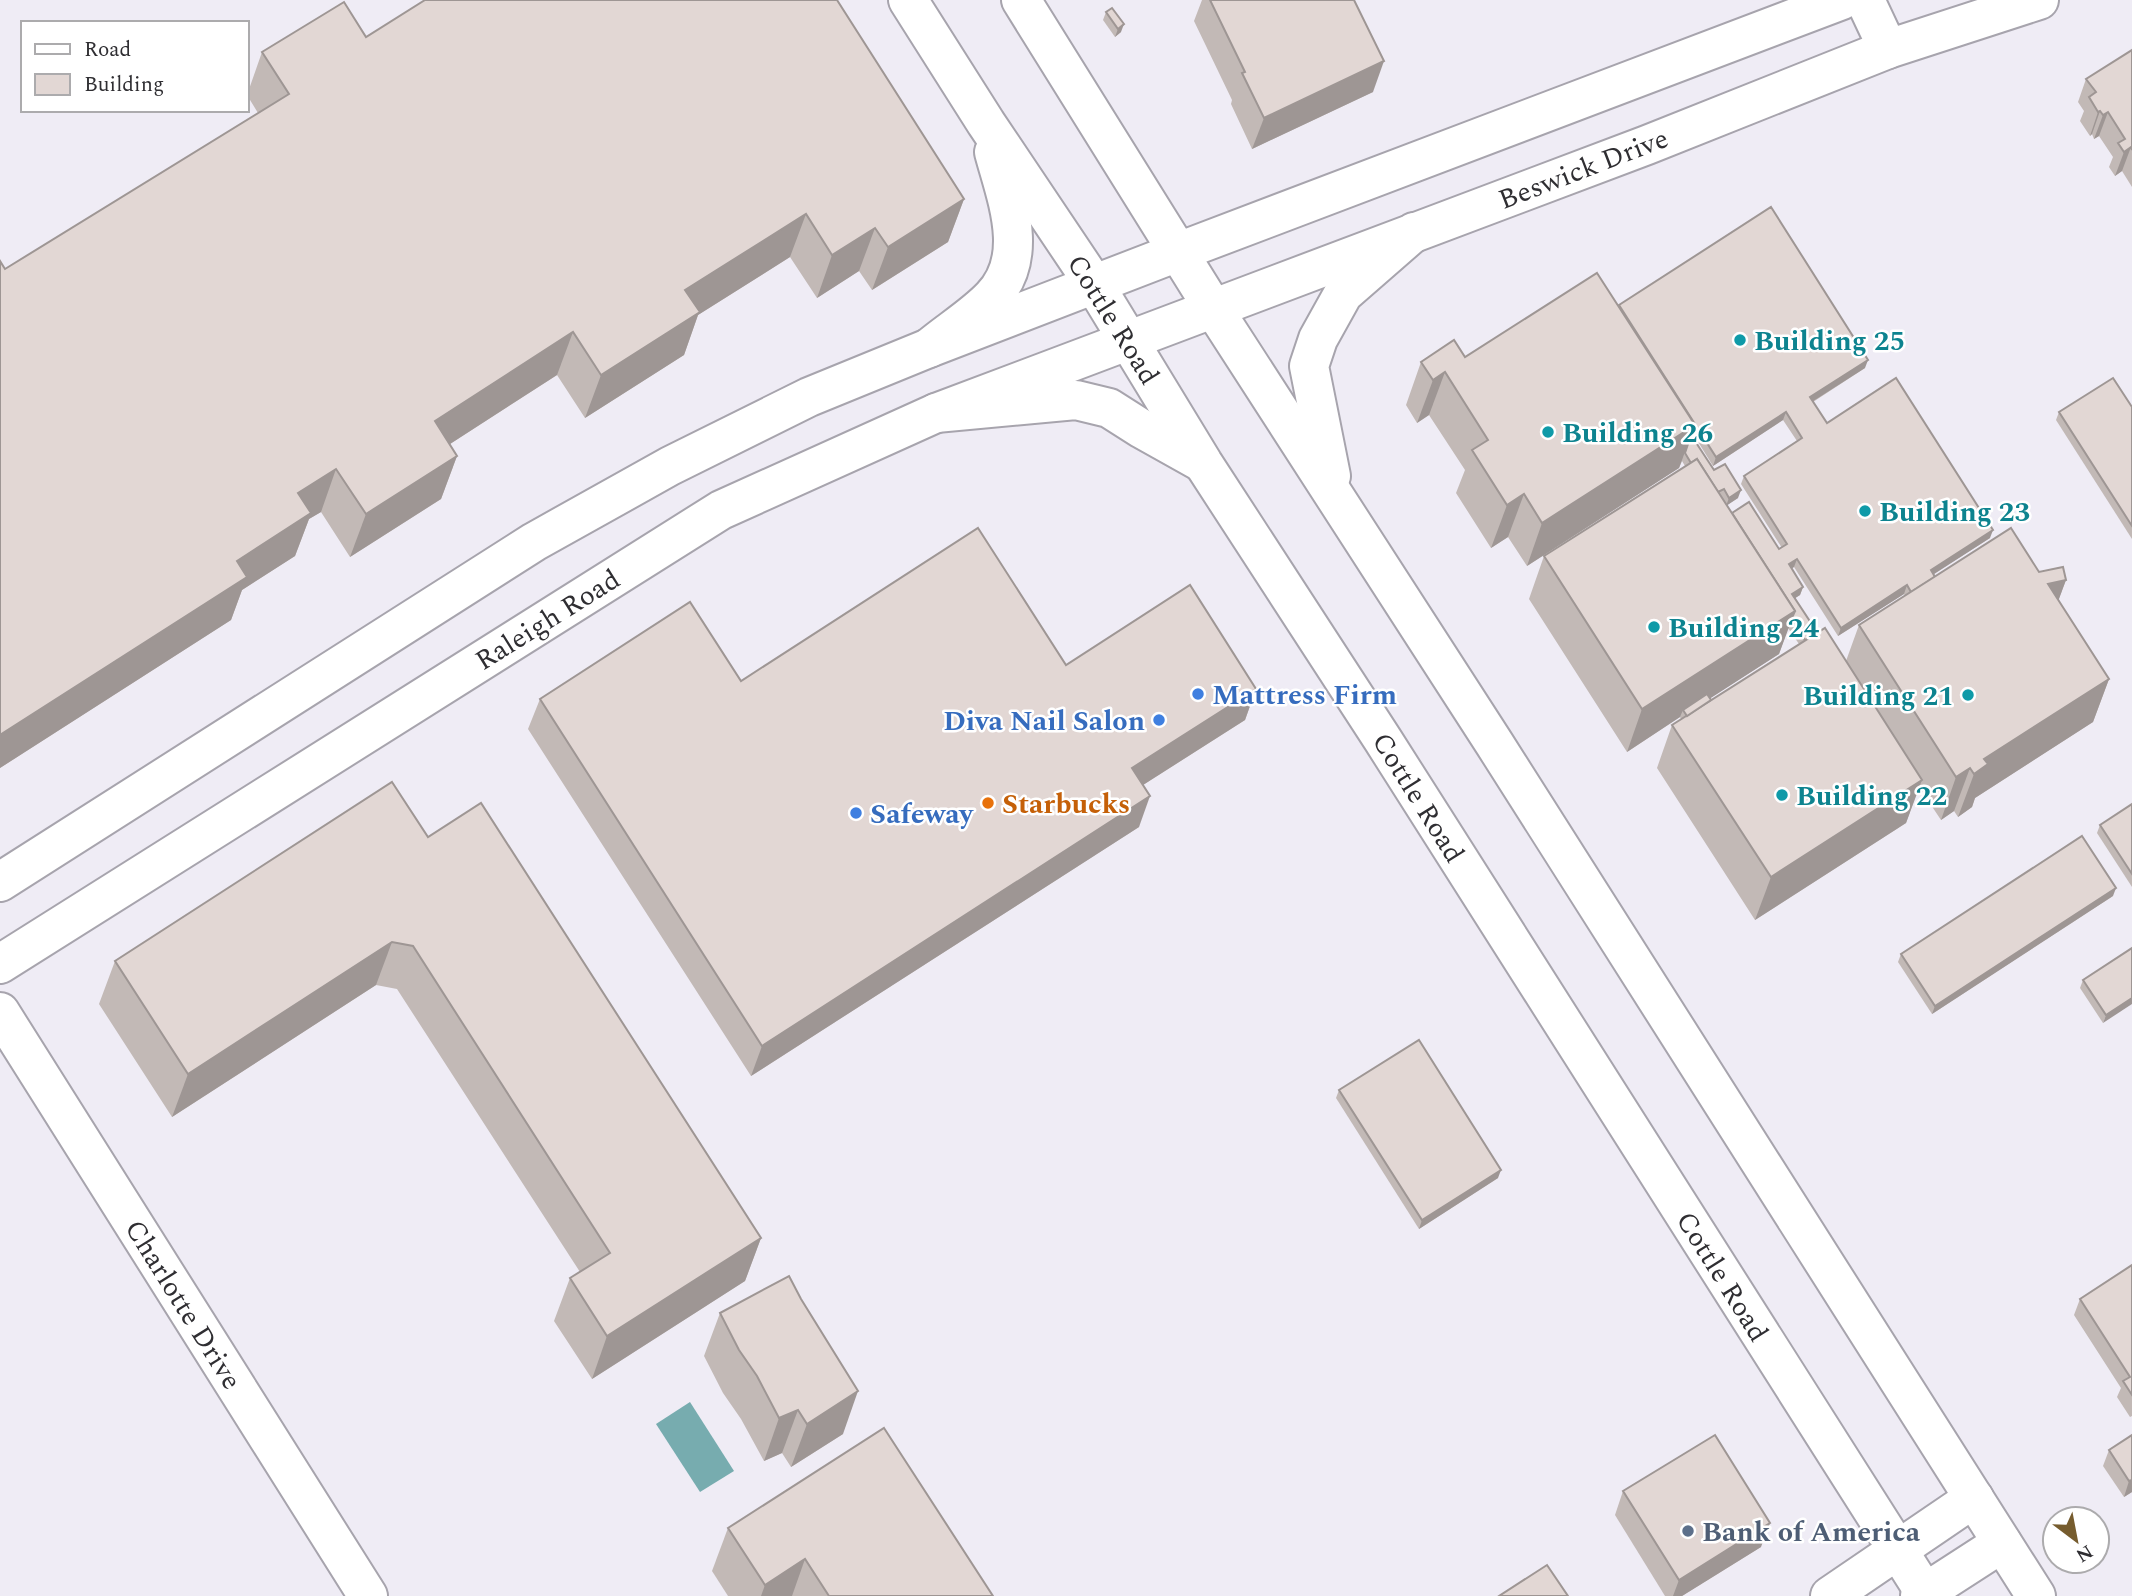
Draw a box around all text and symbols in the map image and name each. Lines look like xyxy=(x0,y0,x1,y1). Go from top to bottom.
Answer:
legend xyxy=(21,21,248,112)
text: Road xyxy=(84,34,131,66)
text: Building xyxy=(84,69,164,101)
street label: Beswick Drive xyxy=(1492,117,1675,222)
street label: Cottle Road xyxy=(1056,246,1170,394)
place label: Building 25 xyxy=(1754,320,1905,363)
marker: Building 25 xyxy=(1732,332,1748,348)
place label: Building 26 xyxy=(1562,412,1713,455)
marker: Building 26 xyxy=(1540,424,1556,440)
place label: Building 23 xyxy=(1879,491,2030,534)
marker: Building 23 xyxy=(1857,503,1873,519)
street label: Raleigh Road xyxy=(467,559,629,682)
place label: Building 24 xyxy=(1668,607,1819,650)
marker: Building 24 xyxy=(1646,619,1662,635)
place label: Mattress Firm xyxy=(1212,674,1397,717)
place label: Building 21 xyxy=(1803,675,1954,718)
marker: Mattress Firm xyxy=(1190,686,1206,702)
marker: Building 21 xyxy=(1960,687,1976,703)
place label: Diva Nail Salon xyxy=(943,700,1145,743)
marker: Diva Nail Salon xyxy=(1151,712,1167,728)
street label: Cottle Road xyxy=(1361,724,1475,872)
place label: Building 22 xyxy=(1796,775,1947,818)
place label: Starbucks xyxy=(1002,783,1130,826)
marker: Building 22 xyxy=(1774,787,1790,803)
place label: Safeway xyxy=(870,793,975,836)
marker: Starbucks xyxy=(980,795,996,811)
marker: Safeway xyxy=(848,805,864,821)
street label: Cottle Road xyxy=(1665,1203,1779,1351)
street label: Charlotte Drive xyxy=(113,1211,252,1398)
north arrow xyxy=(2041,1505,2111,1575)
place label: Bank of America xyxy=(1702,1511,1921,1554)
marker: Bank of America xyxy=(1680,1523,1696,1539)
text: N xyxy=(2070,1537,2098,1570)

